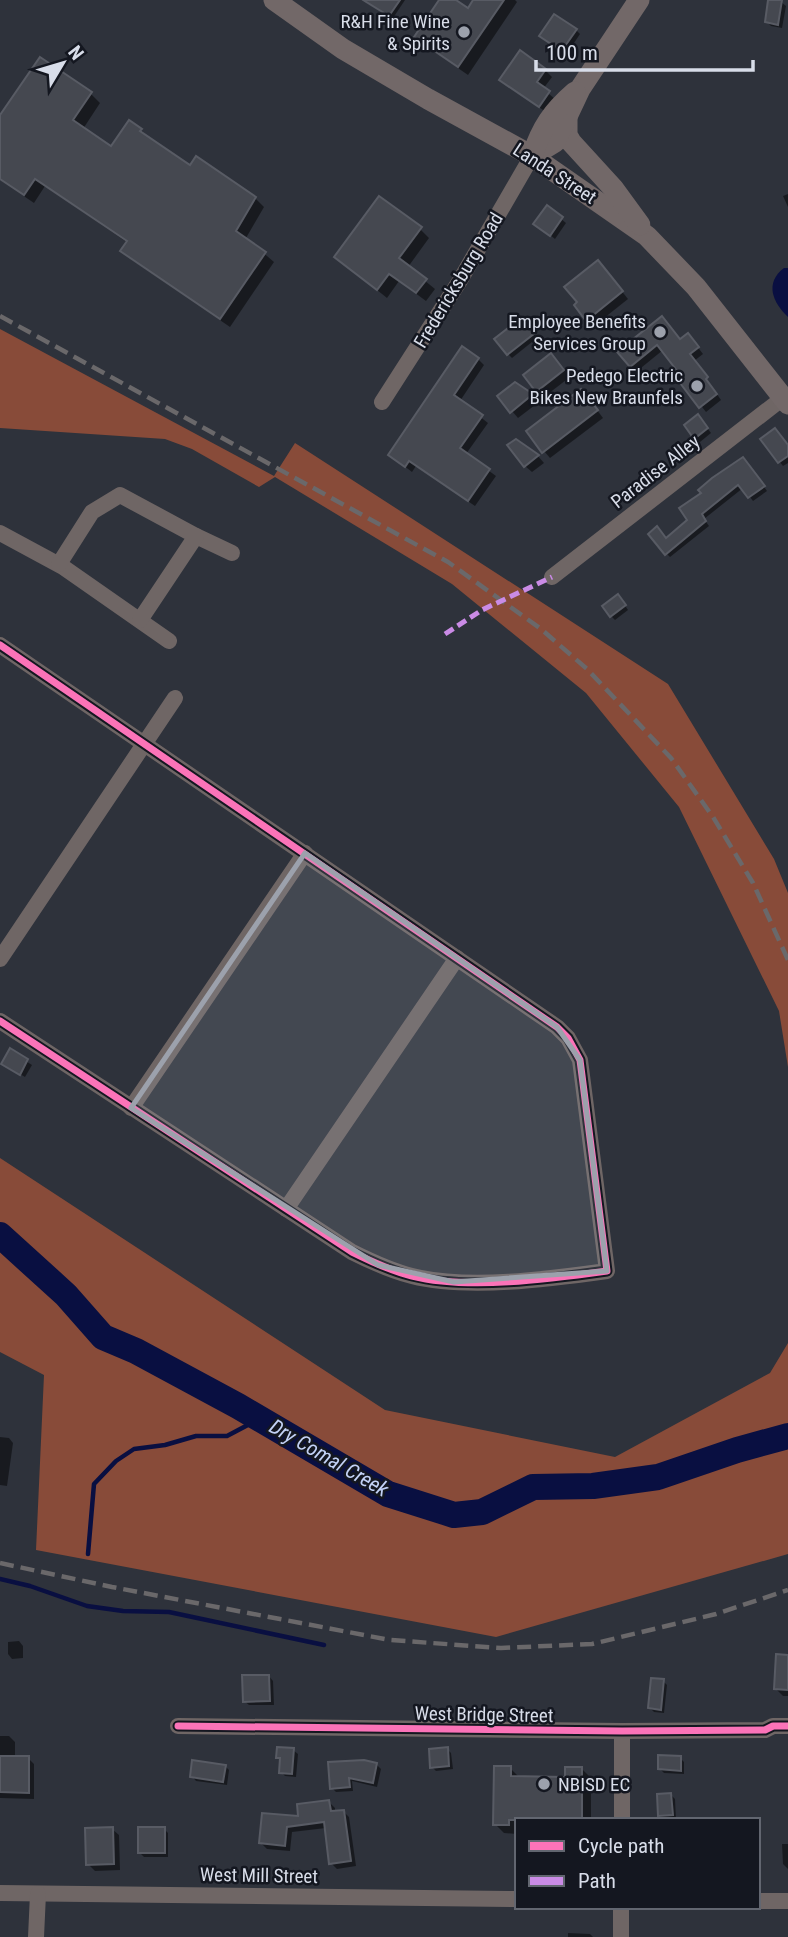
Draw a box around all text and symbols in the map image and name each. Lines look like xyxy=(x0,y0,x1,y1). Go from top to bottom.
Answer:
place label: R&H Fine Wine & Spirits xyxy=(341,10,450,55)
marker: R&H Fine Wine & Spirits xyxy=(456,24,472,40)
north arrow xyxy=(28,28,98,98)
scale bar xyxy=(536,28,753,72)
text: N xyxy=(63,41,89,65)
text: 100 m xyxy=(546,41,598,65)
street label: Landa Street xyxy=(509,138,601,209)
street label: Fredericksburg Road xyxy=(409,208,508,352)
place label: Employee Benefits Services Group xyxy=(508,310,646,355)
marker: Employee Benefits Services Group xyxy=(652,324,668,340)
place label: Pedego Electric Bikes New Braunfels xyxy=(530,364,683,409)
marker: Pedego Electric Bikes New Braunfels xyxy=(689,378,705,394)
street label: Paradise Alley xyxy=(606,430,704,513)
water label: Dry Comal Creek xyxy=(265,1414,393,1502)
street label: West Bridge Street xyxy=(414,1702,554,1727)
place label: NBISD EC xyxy=(558,1773,630,1796)
marker: NBISD EC xyxy=(536,1776,552,1792)
legend xyxy=(515,1818,760,1909)
text: Cycle path xyxy=(578,1834,664,1858)
street label: West Mill Street xyxy=(200,1863,318,1888)
text: Path xyxy=(578,1869,616,1893)

